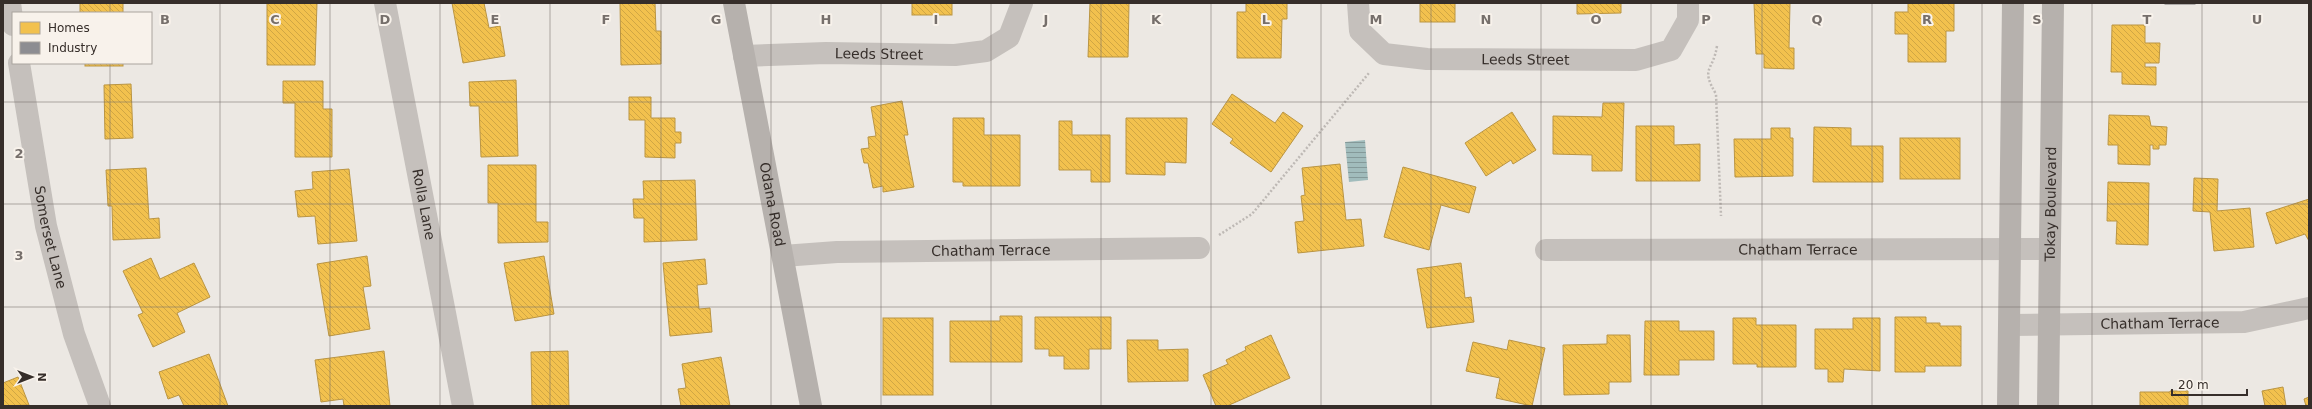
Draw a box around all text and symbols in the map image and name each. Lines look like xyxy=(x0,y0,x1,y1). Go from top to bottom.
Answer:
legend xyxy=(12,12,152,64)
text: B xyxy=(160,12,170,27)
text: C xyxy=(270,12,280,27)
text: D xyxy=(380,12,391,27)
text: E xyxy=(491,12,499,27)
text: F xyxy=(602,12,610,27)
text: G xyxy=(711,12,721,27)
text: H xyxy=(821,12,831,27)
text: I xyxy=(934,12,938,27)
text: J xyxy=(1043,12,1048,27)
text: K xyxy=(1151,12,1162,27)
text: L xyxy=(1262,12,1270,27)
text: M xyxy=(1370,12,1382,27)
text: N xyxy=(1481,12,1491,27)
text: O xyxy=(1590,12,1602,27)
text: P xyxy=(1701,12,1711,27)
text: Q xyxy=(1811,12,1823,27)
text: R xyxy=(1922,12,1932,27)
text: S xyxy=(2032,12,2042,27)
text: T xyxy=(2143,12,2152,27)
text: U xyxy=(2252,12,2262,27)
text: Homes xyxy=(48,21,90,35)
text: Industry xyxy=(48,41,97,55)
street label: Leeds Street xyxy=(835,45,924,63)
street label: Leeds Street xyxy=(1481,51,1570,68)
text: 2 xyxy=(14,146,24,161)
street label: Tokay Boulevard xyxy=(2042,146,2059,263)
street label: Odana Road xyxy=(757,161,788,248)
street label: Rolla Lane xyxy=(409,167,439,241)
street label: Somerset Lane xyxy=(31,184,70,290)
street label: Chatham Terrace xyxy=(1738,241,1858,258)
street label: Chatham Terrace xyxy=(931,242,1051,259)
text: 3 xyxy=(14,248,24,263)
street label: Chatham Terrace xyxy=(2100,314,2220,332)
north arrow xyxy=(12,357,52,397)
scale bar xyxy=(2172,371,2247,397)
text: N xyxy=(35,372,48,382)
text: 20 m xyxy=(2178,378,2209,392)

